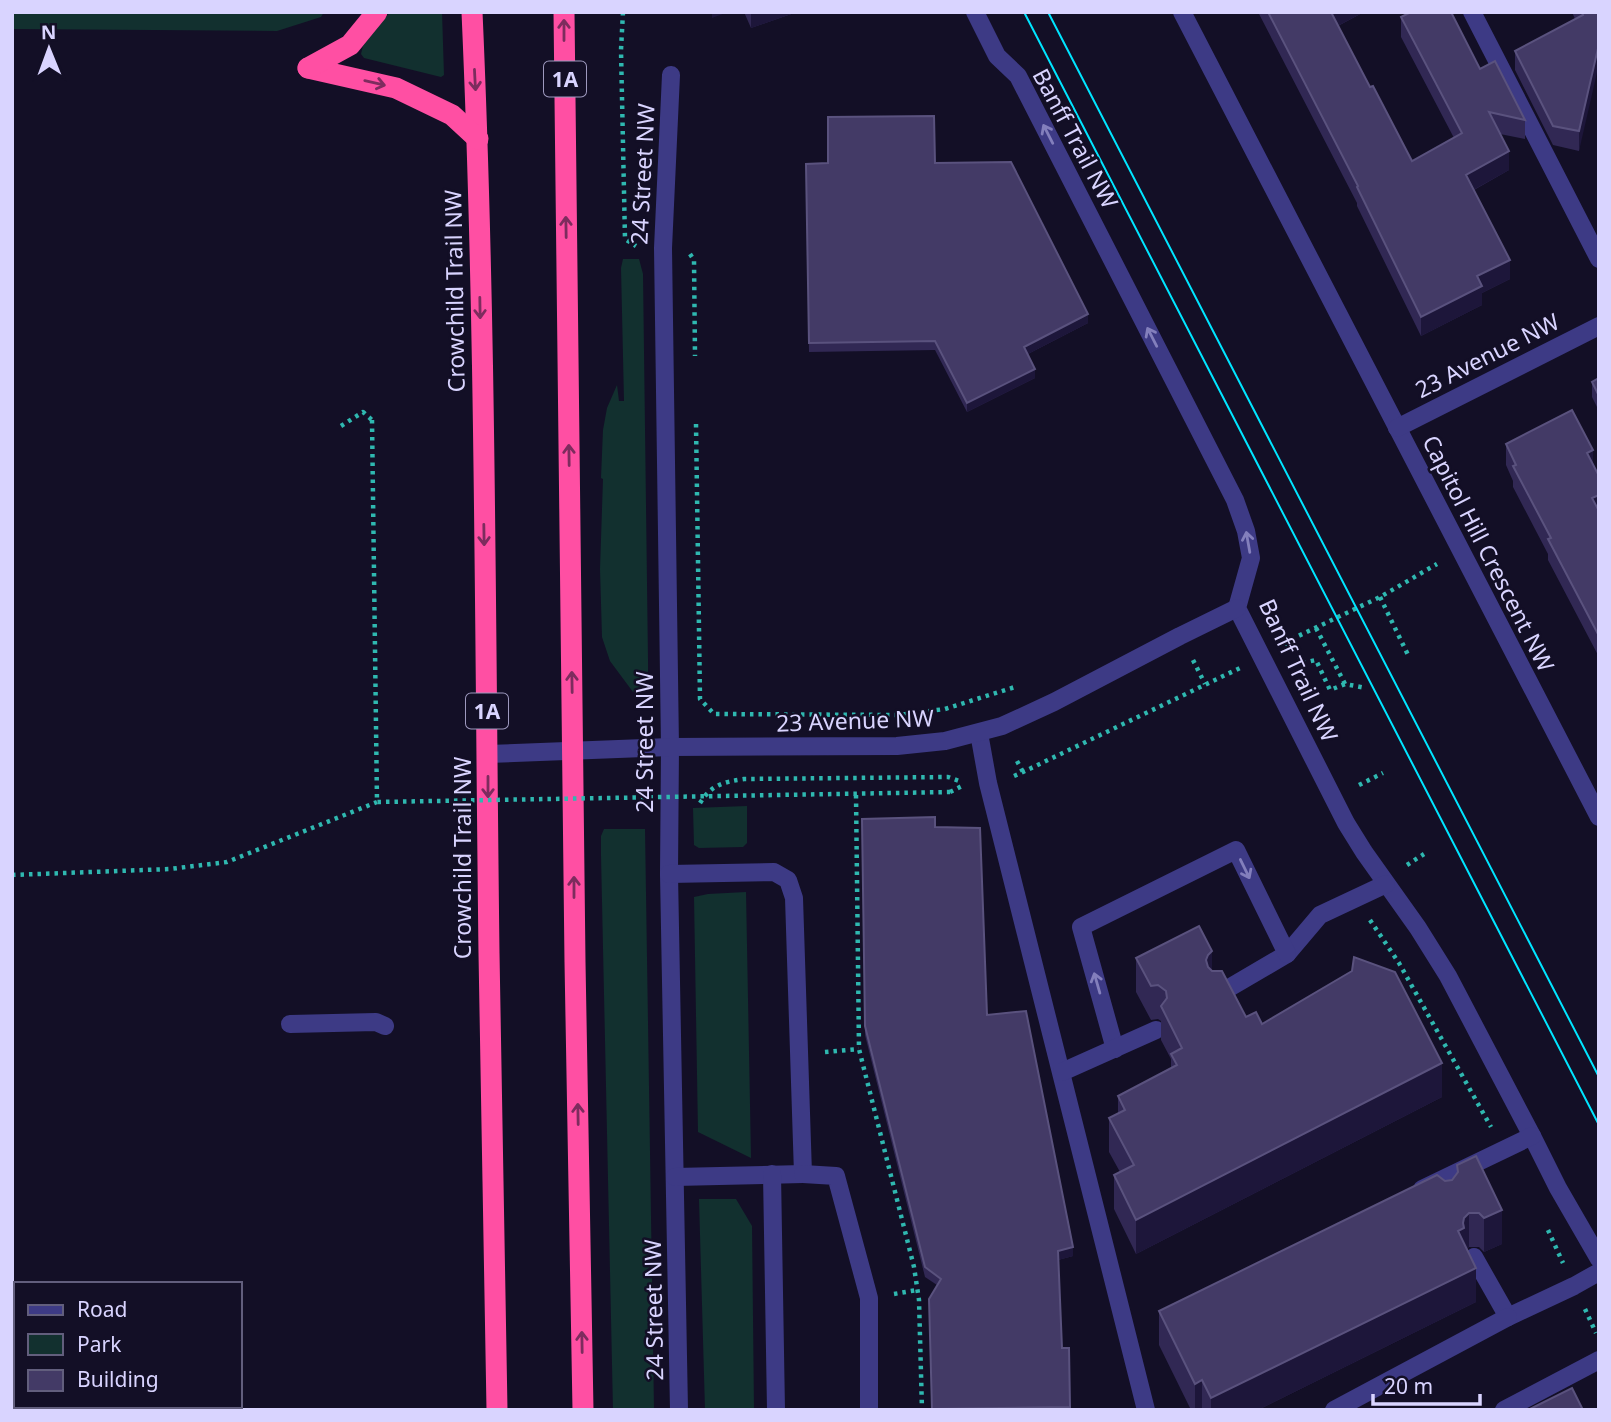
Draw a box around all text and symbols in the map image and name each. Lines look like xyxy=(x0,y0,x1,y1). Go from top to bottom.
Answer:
north arrow xyxy=(14,14,84,84)
text: N xyxy=(41,19,57,45)
one-way arrow xyxy=(558,19,571,42)
road number: 1A xyxy=(544,62,586,96)
street label: Banff Trail NW xyxy=(1026,62,1127,214)
one-way arrow xyxy=(469,69,482,91)
one-way arrow xyxy=(363,77,386,90)
street label: 24 Street NW xyxy=(622,102,662,245)
one-way arrow xyxy=(1040,124,1054,145)
street label: Crowchild Trail NW xyxy=(436,189,472,393)
one-way arrow xyxy=(559,216,573,239)
one-way arrow xyxy=(473,296,487,319)
street label: 23 Avenue NW xyxy=(1409,305,1565,405)
one-way arrow xyxy=(1144,327,1158,348)
street label: Capitol Hill Crescent NW xyxy=(1415,429,1563,677)
one-way arrow xyxy=(562,443,576,466)
one-way arrow xyxy=(477,524,491,547)
one-way arrow xyxy=(1241,531,1254,554)
street label: Banff Trail NW xyxy=(1252,593,1346,747)
one-way arrow xyxy=(565,671,579,694)
street label: 24 Street NW xyxy=(628,671,660,813)
road number: 1A xyxy=(466,694,508,728)
street label: 23 Avenue NW xyxy=(776,701,935,739)
street label: Crowchild Trail NW xyxy=(446,756,478,959)
one-way arrow xyxy=(481,776,495,799)
one-way arrow xyxy=(1239,858,1253,879)
one-way arrow xyxy=(567,875,581,898)
one-way arrow xyxy=(1090,972,1103,995)
one-way arrow xyxy=(571,1103,584,1126)
street label: 24 Street NW xyxy=(636,1238,670,1381)
legend xyxy=(14,1282,242,1408)
text: Road xyxy=(77,1295,127,1323)
text: Park xyxy=(77,1330,122,1358)
one-way arrow xyxy=(575,1330,589,1353)
scale bar xyxy=(1373,1362,1480,1406)
text: Building xyxy=(77,1365,159,1393)
text: 20 m xyxy=(1384,1372,1433,1400)

